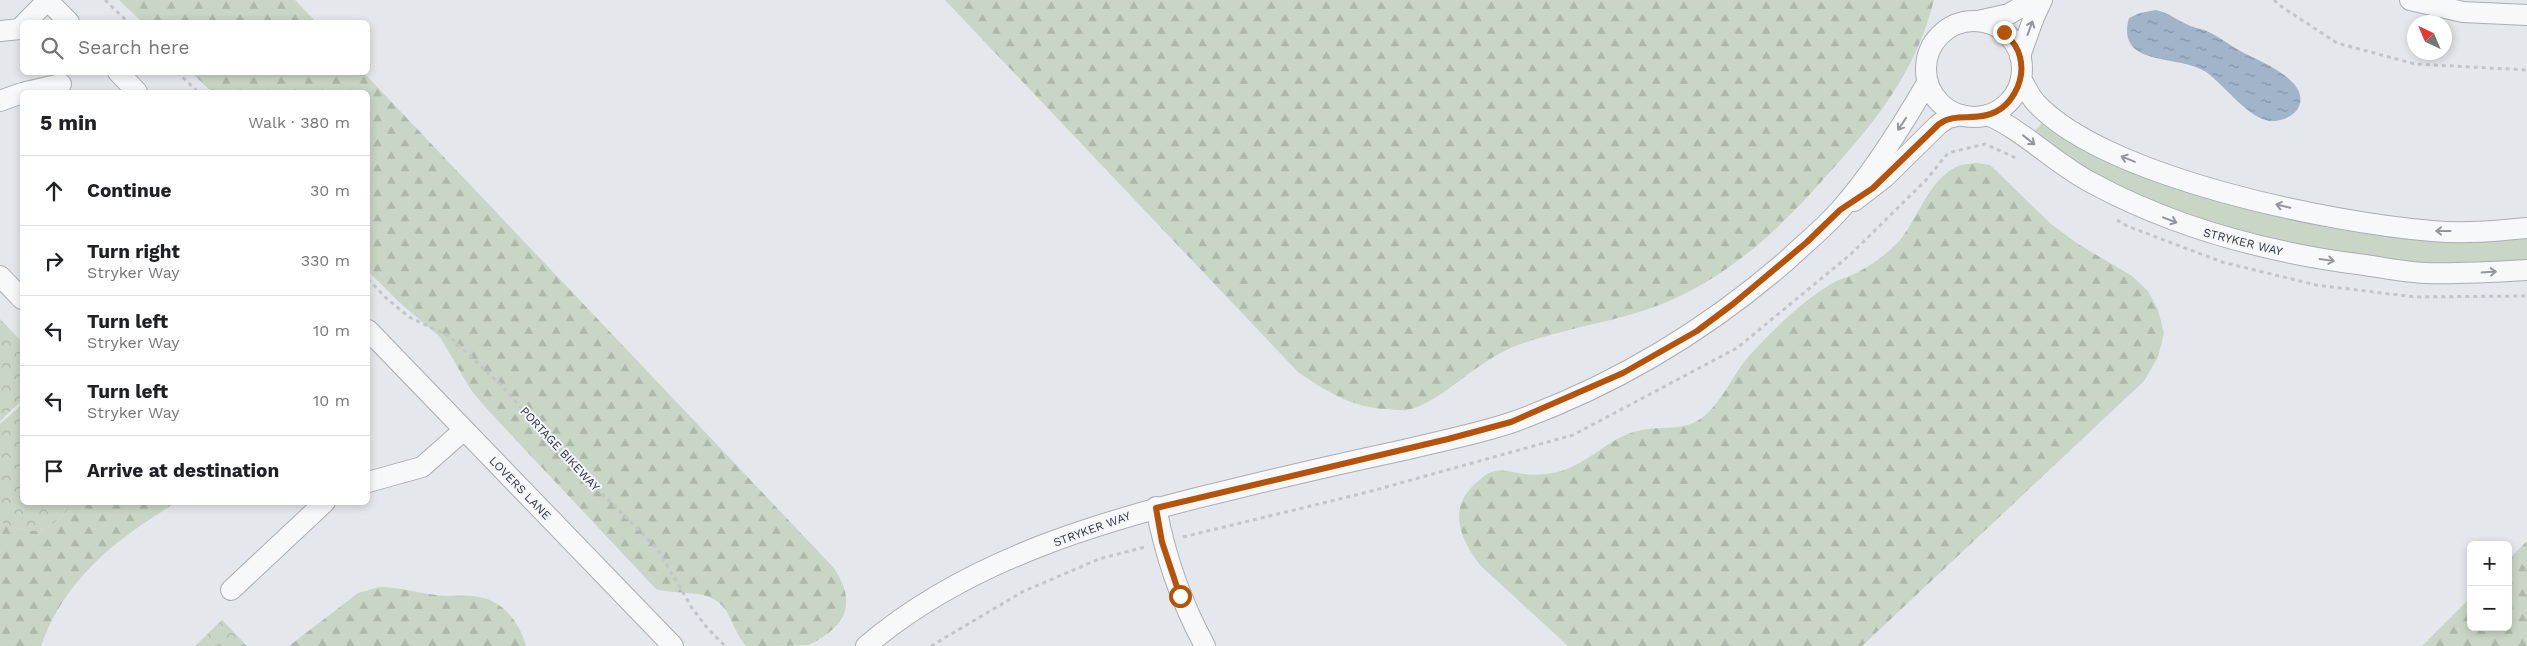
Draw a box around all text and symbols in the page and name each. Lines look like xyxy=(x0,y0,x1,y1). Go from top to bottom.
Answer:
north arrow xyxy=(2407,15,2452,60)
search box xyxy=(20,20,370,75)
one-way arrow xyxy=(2026,20,2035,36)
route end xyxy=(1993,21,2016,44)
icon: search xyxy=(38,34,66,62)
text: Search here xyxy=(78,36,189,59)
text: 5 min xyxy=(40,110,97,135)
text: Walk · 380 m xyxy=(248,113,350,132)
one-way arrow xyxy=(1897,117,1907,131)
one-way arrow xyxy=(2022,135,2035,146)
one-way arrow xyxy=(2121,154,2136,163)
icon: ahead xyxy=(40,177,68,205)
text: Continue xyxy=(87,179,171,202)
text: 30 m xyxy=(310,181,350,200)
one-way arrow xyxy=(2276,201,2292,210)
one-way arrow xyxy=(2162,216,2177,225)
street label: STRYKER WAY xyxy=(2202,225,2284,259)
one-way arrow xyxy=(2436,226,2452,236)
text: Turn right xyxy=(87,240,180,263)
icon: right xyxy=(40,247,68,275)
text: 330 m xyxy=(301,251,350,270)
one-way arrow xyxy=(2319,255,2335,265)
text: Stryker Way xyxy=(87,263,180,282)
one-way arrow xyxy=(2481,267,2497,277)
text: Turn left xyxy=(87,310,168,333)
icon: left xyxy=(40,317,68,345)
text: 10 m xyxy=(313,321,350,340)
text: Stryker Way xyxy=(87,333,180,352)
text: Turn left xyxy=(87,380,168,403)
icon: left xyxy=(40,387,68,415)
text: 10 m xyxy=(313,391,350,410)
text: Stryker Way xyxy=(87,403,180,422)
street label: PORTAGE BIKEWAY xyxy=(517,404,603,494)
street label: LOVERS LANE xyxy=(486,453,554,523)
icon: arrive xyxy=(40,457,68,485)
text: Arrive at destination xyxy=(87,459,279,482)
street label: STRYKER WAY xyxy=(1051,508,1133,549)
map controls xyxy=(2467,541,2512,631)
button: + xyxy=(2467,541,2512,586)
route start xyxy=(1169,585,1192,608)
button: − xyxy=(2467,586,2512,631)

